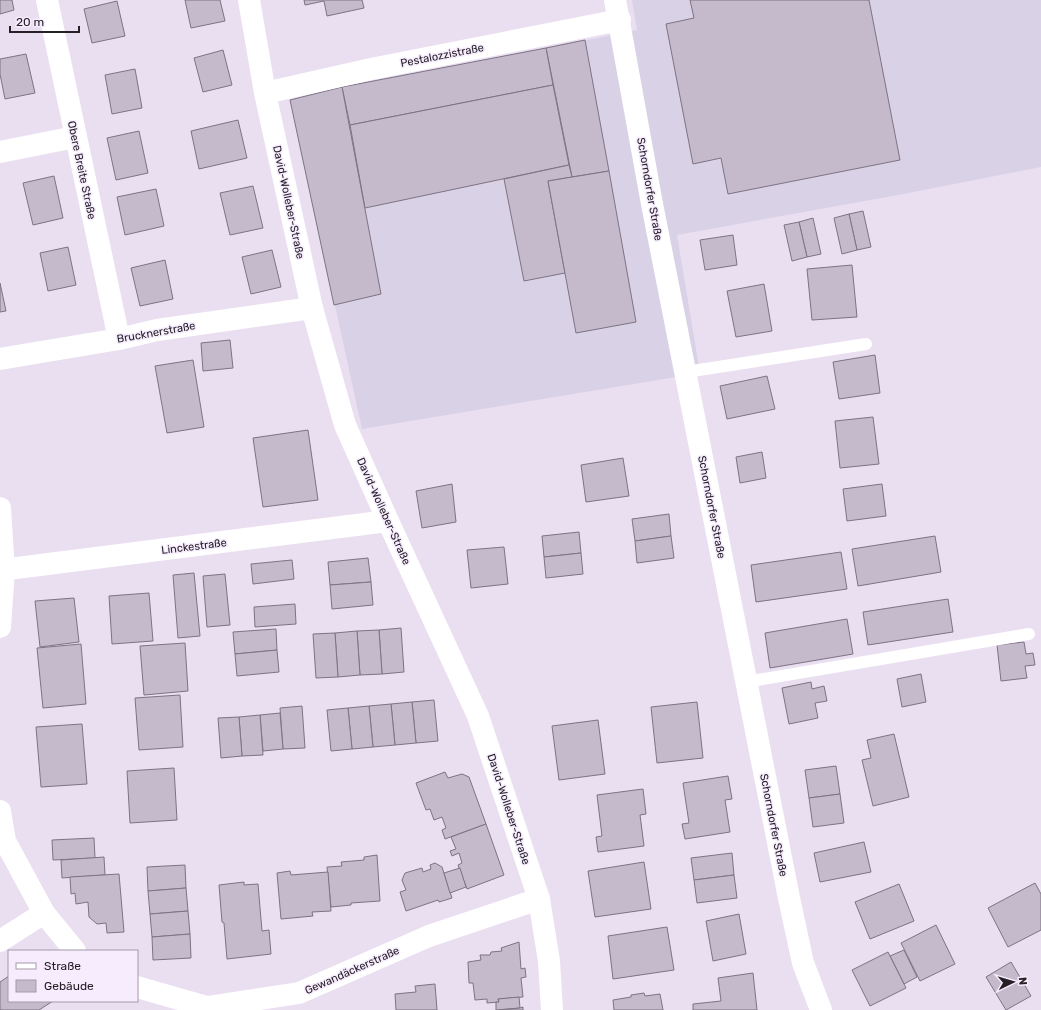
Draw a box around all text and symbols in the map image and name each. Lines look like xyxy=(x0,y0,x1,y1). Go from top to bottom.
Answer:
scale bar xyxy=(10,8,79,34)
text: 20 m xyxy=(16,15,44,29)
street label: Pestalozzistraße xyxy=(399,41,485,70)
street label: Obere Breite Straße xyxy=(65,120,98,221)
street label: Schorndorfer Straße xyxy=(634,136,665,242)
street label: David-Wolleber-Straße xyxy=(270,144,307,260)
street label: Brucknerstraße xyxy=(116,319,196,346)
street label: Schorndorfer Straße xyxy=(695,454,728,560)
street label: David-Wolleber-Straße xyxy=(354,456,413,567)
street label: Linckestraße xyxy=(161,536,228,557)
street label: David-Wolleber-Straße xyxy=(484,752,533,866)
street label: Schorndorfer Straße xyxy=(757,772,790,878)
street label: Gewandäckerstraße xyxy=(303,944,401,997)
legend xyxy=(8,950,138,1002)
text: Straße xyxy=(44,959,81,973)
north arrow xyxy=(993,962,1033,1002)
text: N xyxy=(1016,977,1029,986)
text: Gebäude xyxy=(44,979,94,993)

